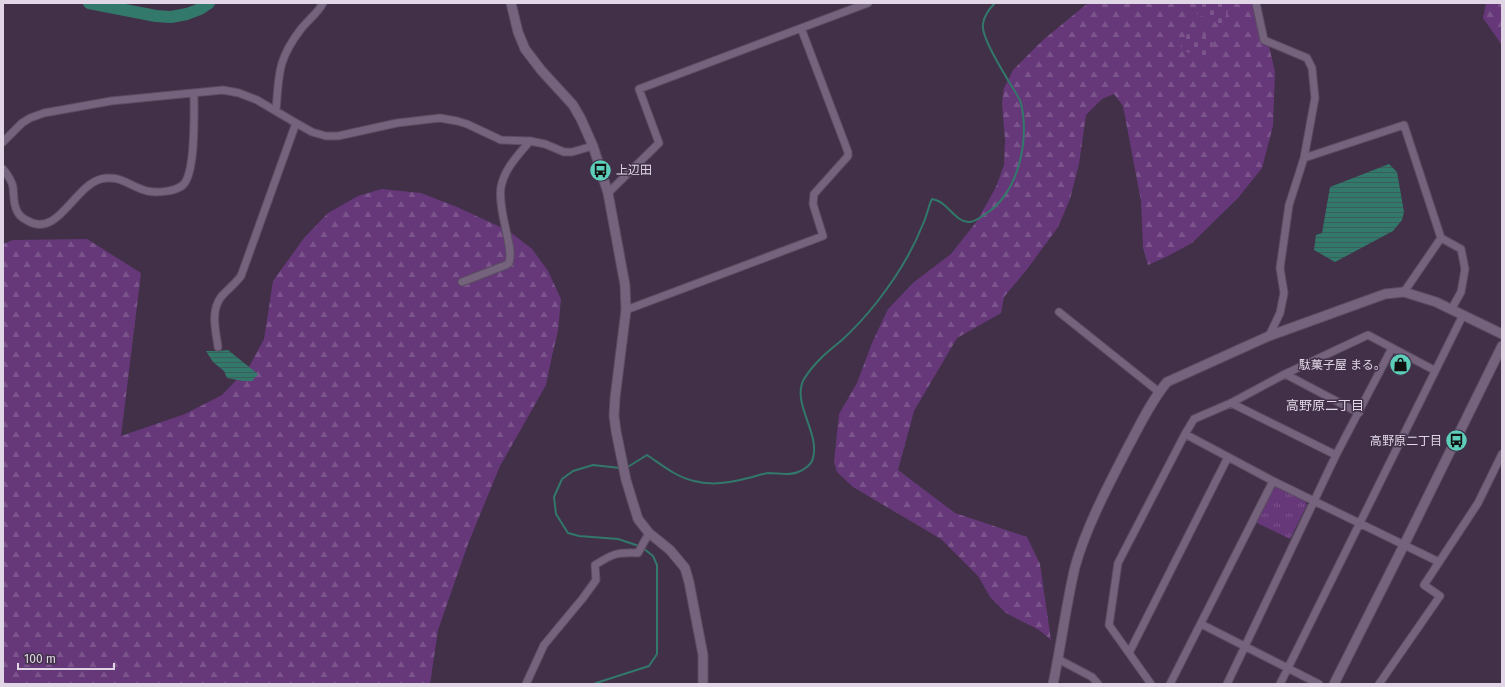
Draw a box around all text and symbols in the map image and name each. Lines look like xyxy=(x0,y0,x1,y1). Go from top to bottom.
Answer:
bus stop icon: 上辺田 xyxy=(587,157,613,183)
place label: 上辺田 xyxy=(616,163,652,177)
shop icon: 駄菓子屋 まる。 xyxy=(1388,352,1414,378)
place label: 駄菓子屋 まる。 xyxy=(1299,358,1386,372)
district label: 高野原二丁目 xyxy=(1286,398,1364,413)
bus stop icon: 高野原二丁目 xyxy=(1444,428,1470,454)
place label: 高野原二丁目 xyxy=(1370,434,1442,448)
scale bar xyxy=(18,645,114,671)
text: 100 m xyxy=(24,652,56,666)

